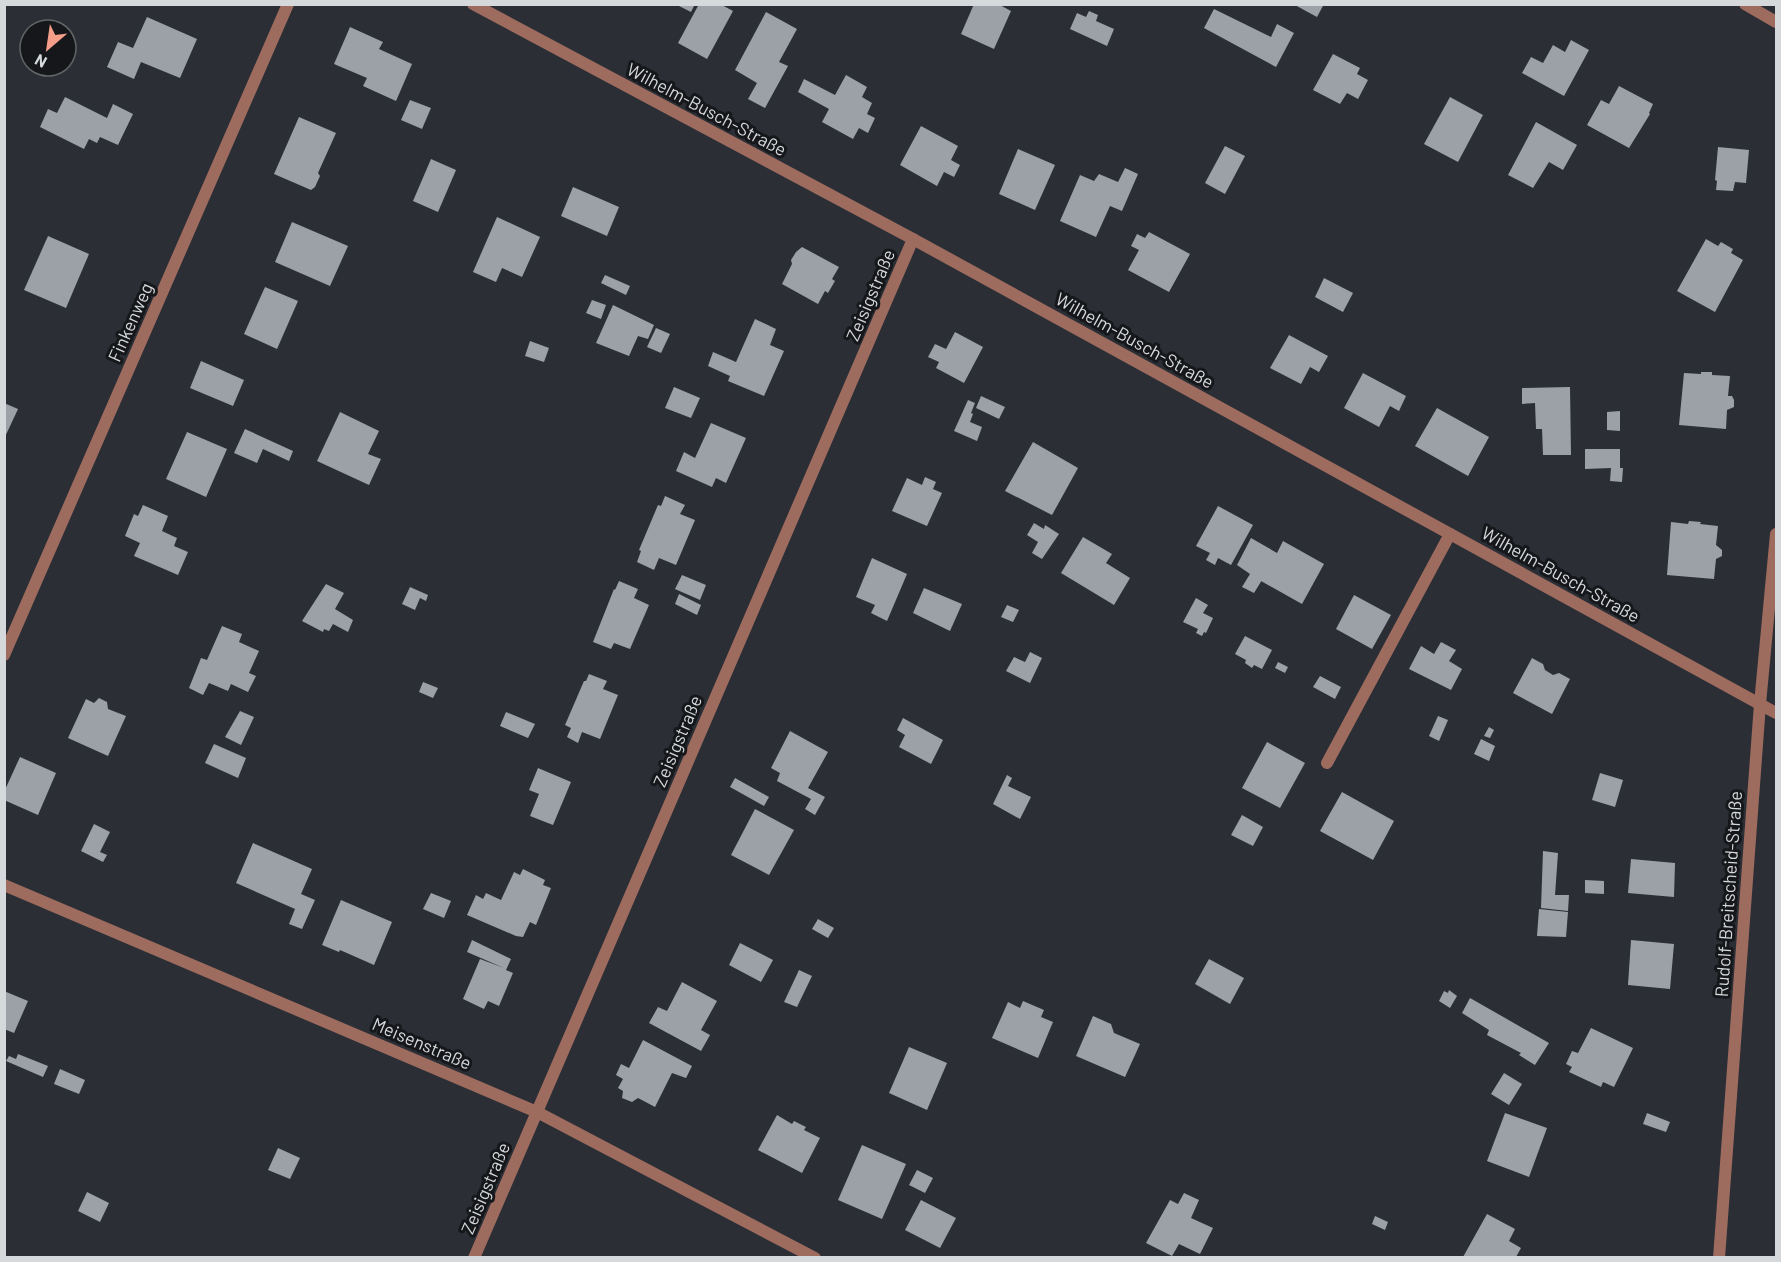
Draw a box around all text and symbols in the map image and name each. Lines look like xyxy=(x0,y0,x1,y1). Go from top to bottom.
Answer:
north arrow xyxy=(18,18,78,78)
text: N xyxy=(31,51,50,72)
street label: Wilhelm-Busch-Straße xyxy=(623,58,791,160)
street label: Zeisigstraße xyxy=(841,246,899,344)
street label: Finkenweg xyxy=(103,279,157,365)
street label: Wilhelm-Busch-Straße xyxy=(1052,287,1218,393)
street label: Wilhelm-Busch-Straße xyxy=(1478,521,1644,627)
street label: Zeisigstraße xyxy=(648,692,706,790)
street label: Rudolf-Breitscheid-Straße xyxy=(1710,790,1746,998)
street label: Meisenstraße xyxy=(369,1012,475,1074)
street label: Zeisigstraße xyxy=(456,1139,514,1237)

